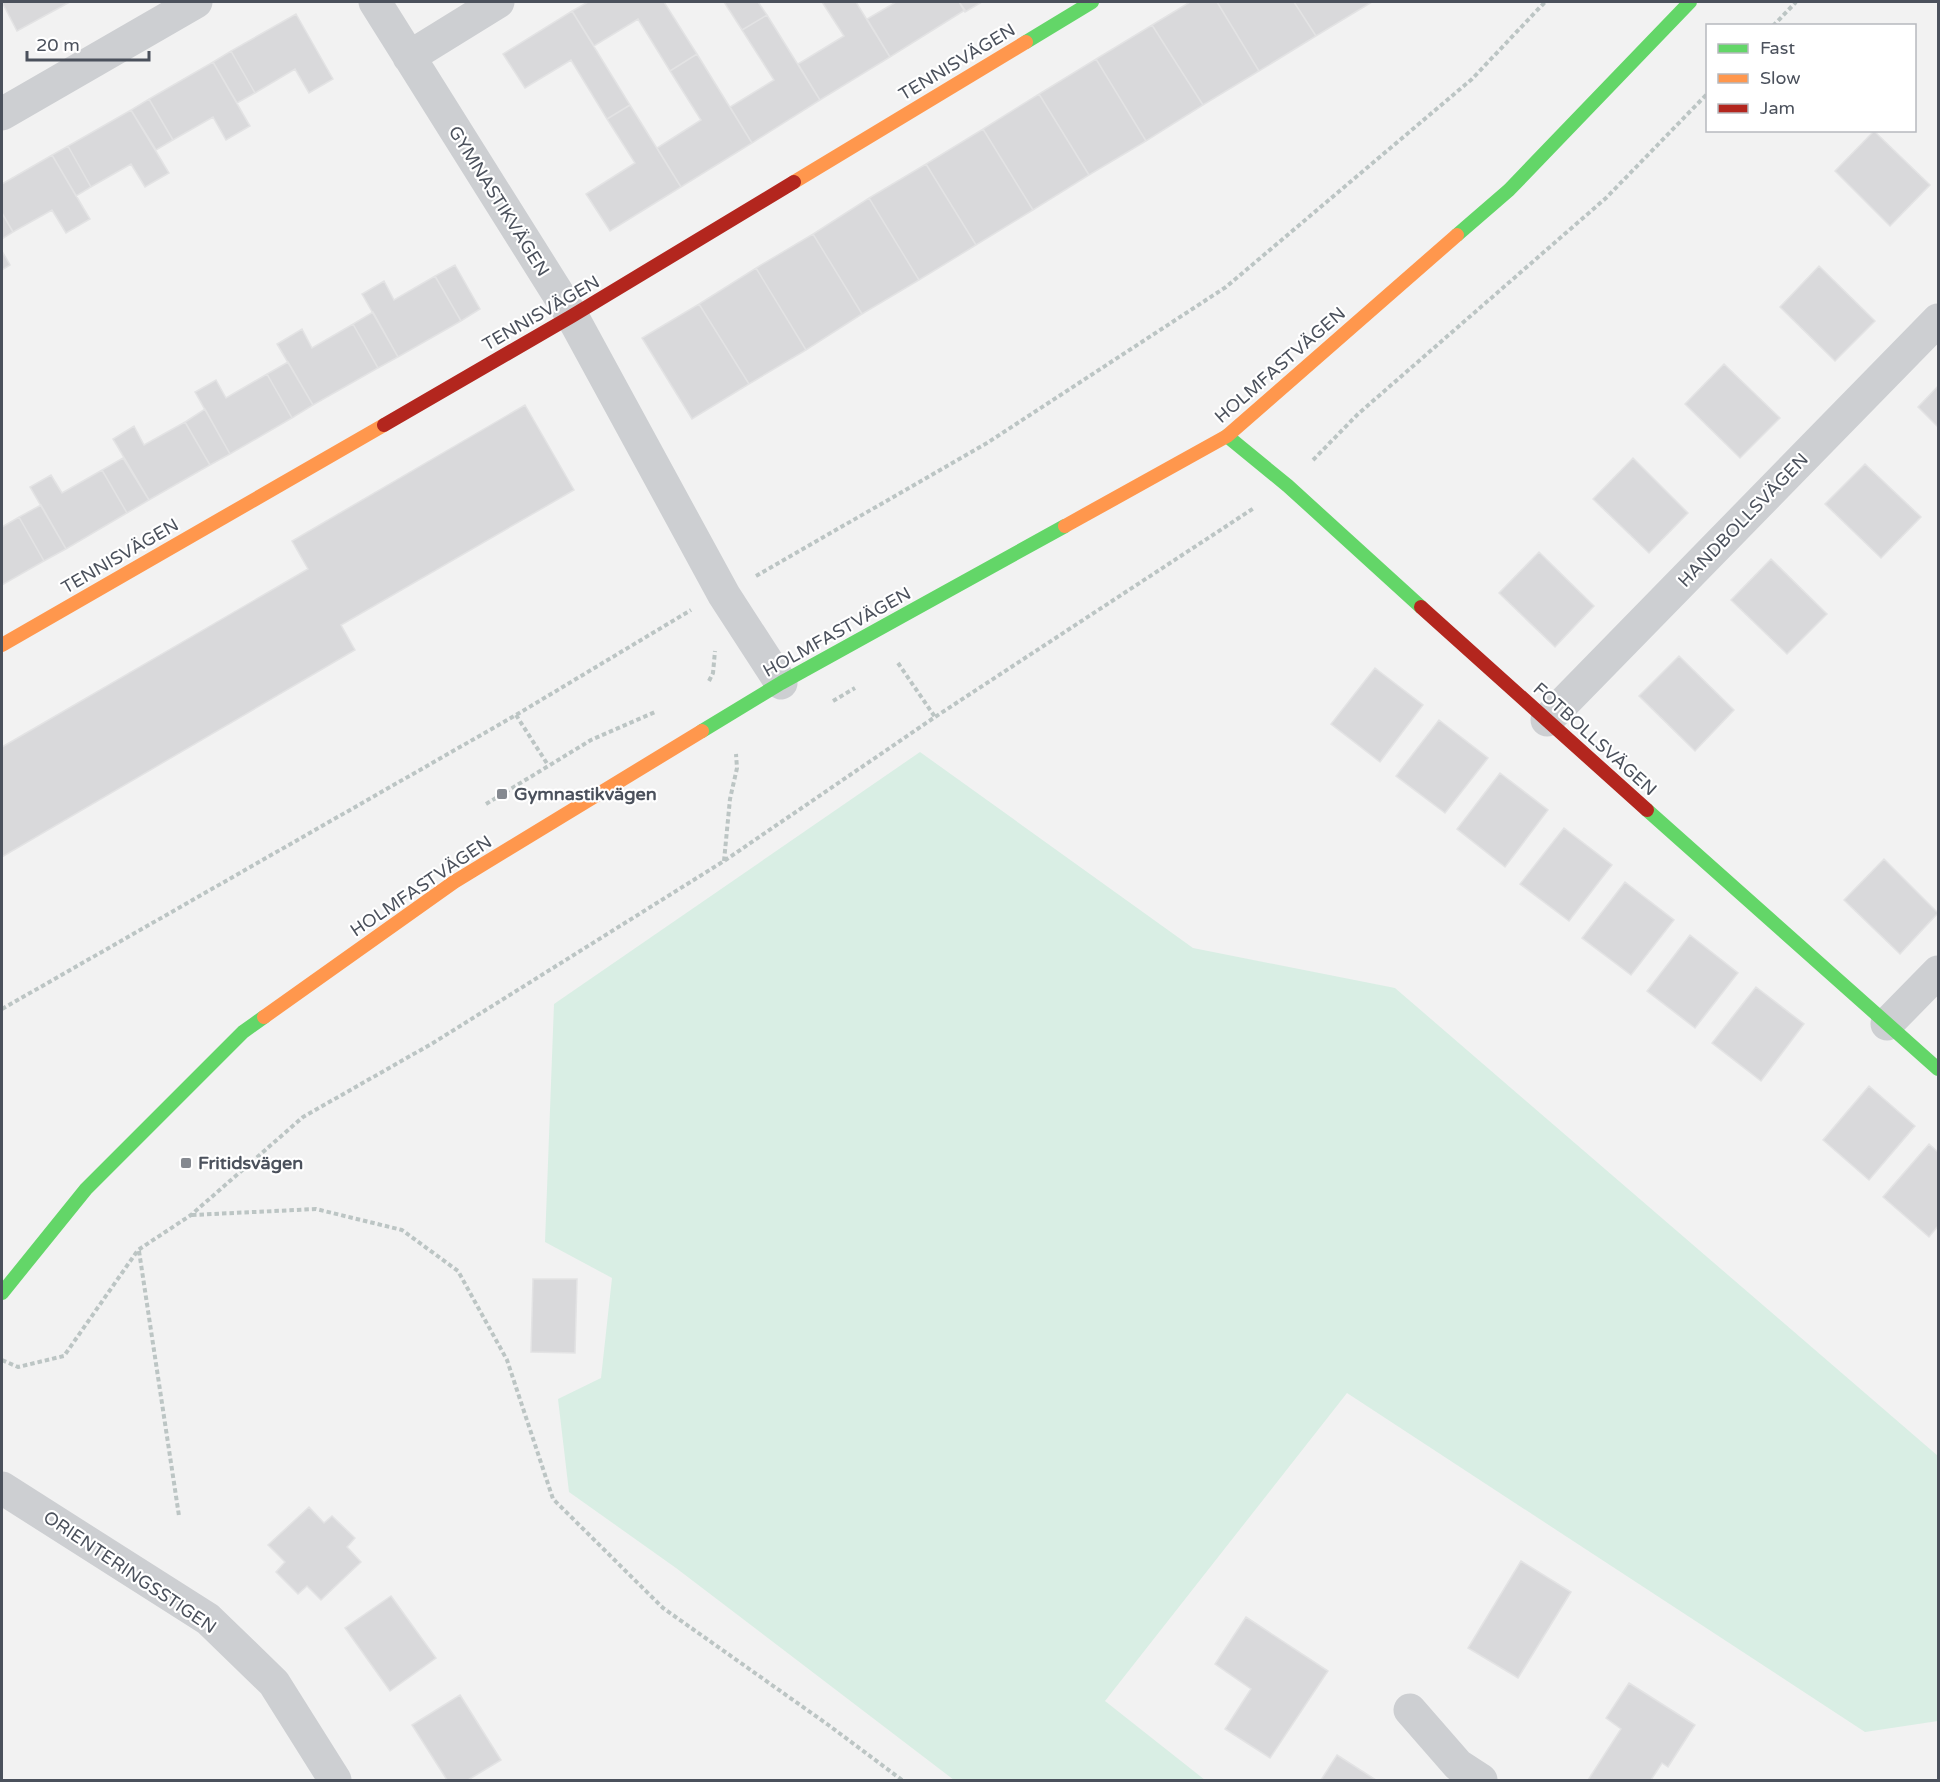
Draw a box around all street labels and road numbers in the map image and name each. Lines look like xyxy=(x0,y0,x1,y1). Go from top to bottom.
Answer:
street label: TENNISVÄGEN xyxy=(895,19,1019,105)
street label: GYMNASTIKVÄGEN xyxy=(444,122,554,280)
street label: TENNISVÄGEN xyxy=(478,270,604,356)
street label: HOLMFASTVÄGEN xyxy=(1210,302,1350,428)
street label: HANDBOLLSVÄGEN xyxy=(1673,448,1813,592)
street label: TENNISVÄGEN xyxy=(57,513,183,599)
street label: HOLMFASTVÄGEN xyxy=(759,582,915,682)
street label: FOTBOLLSVÄGEN xyxy=(1529,678,1661,800)
street label: HOLMFASTVÄGEN xyxy=(346,830,496,942)
street label: ORIENTERINGSSTIGEN xyxy=(39,1506,221,1638)

